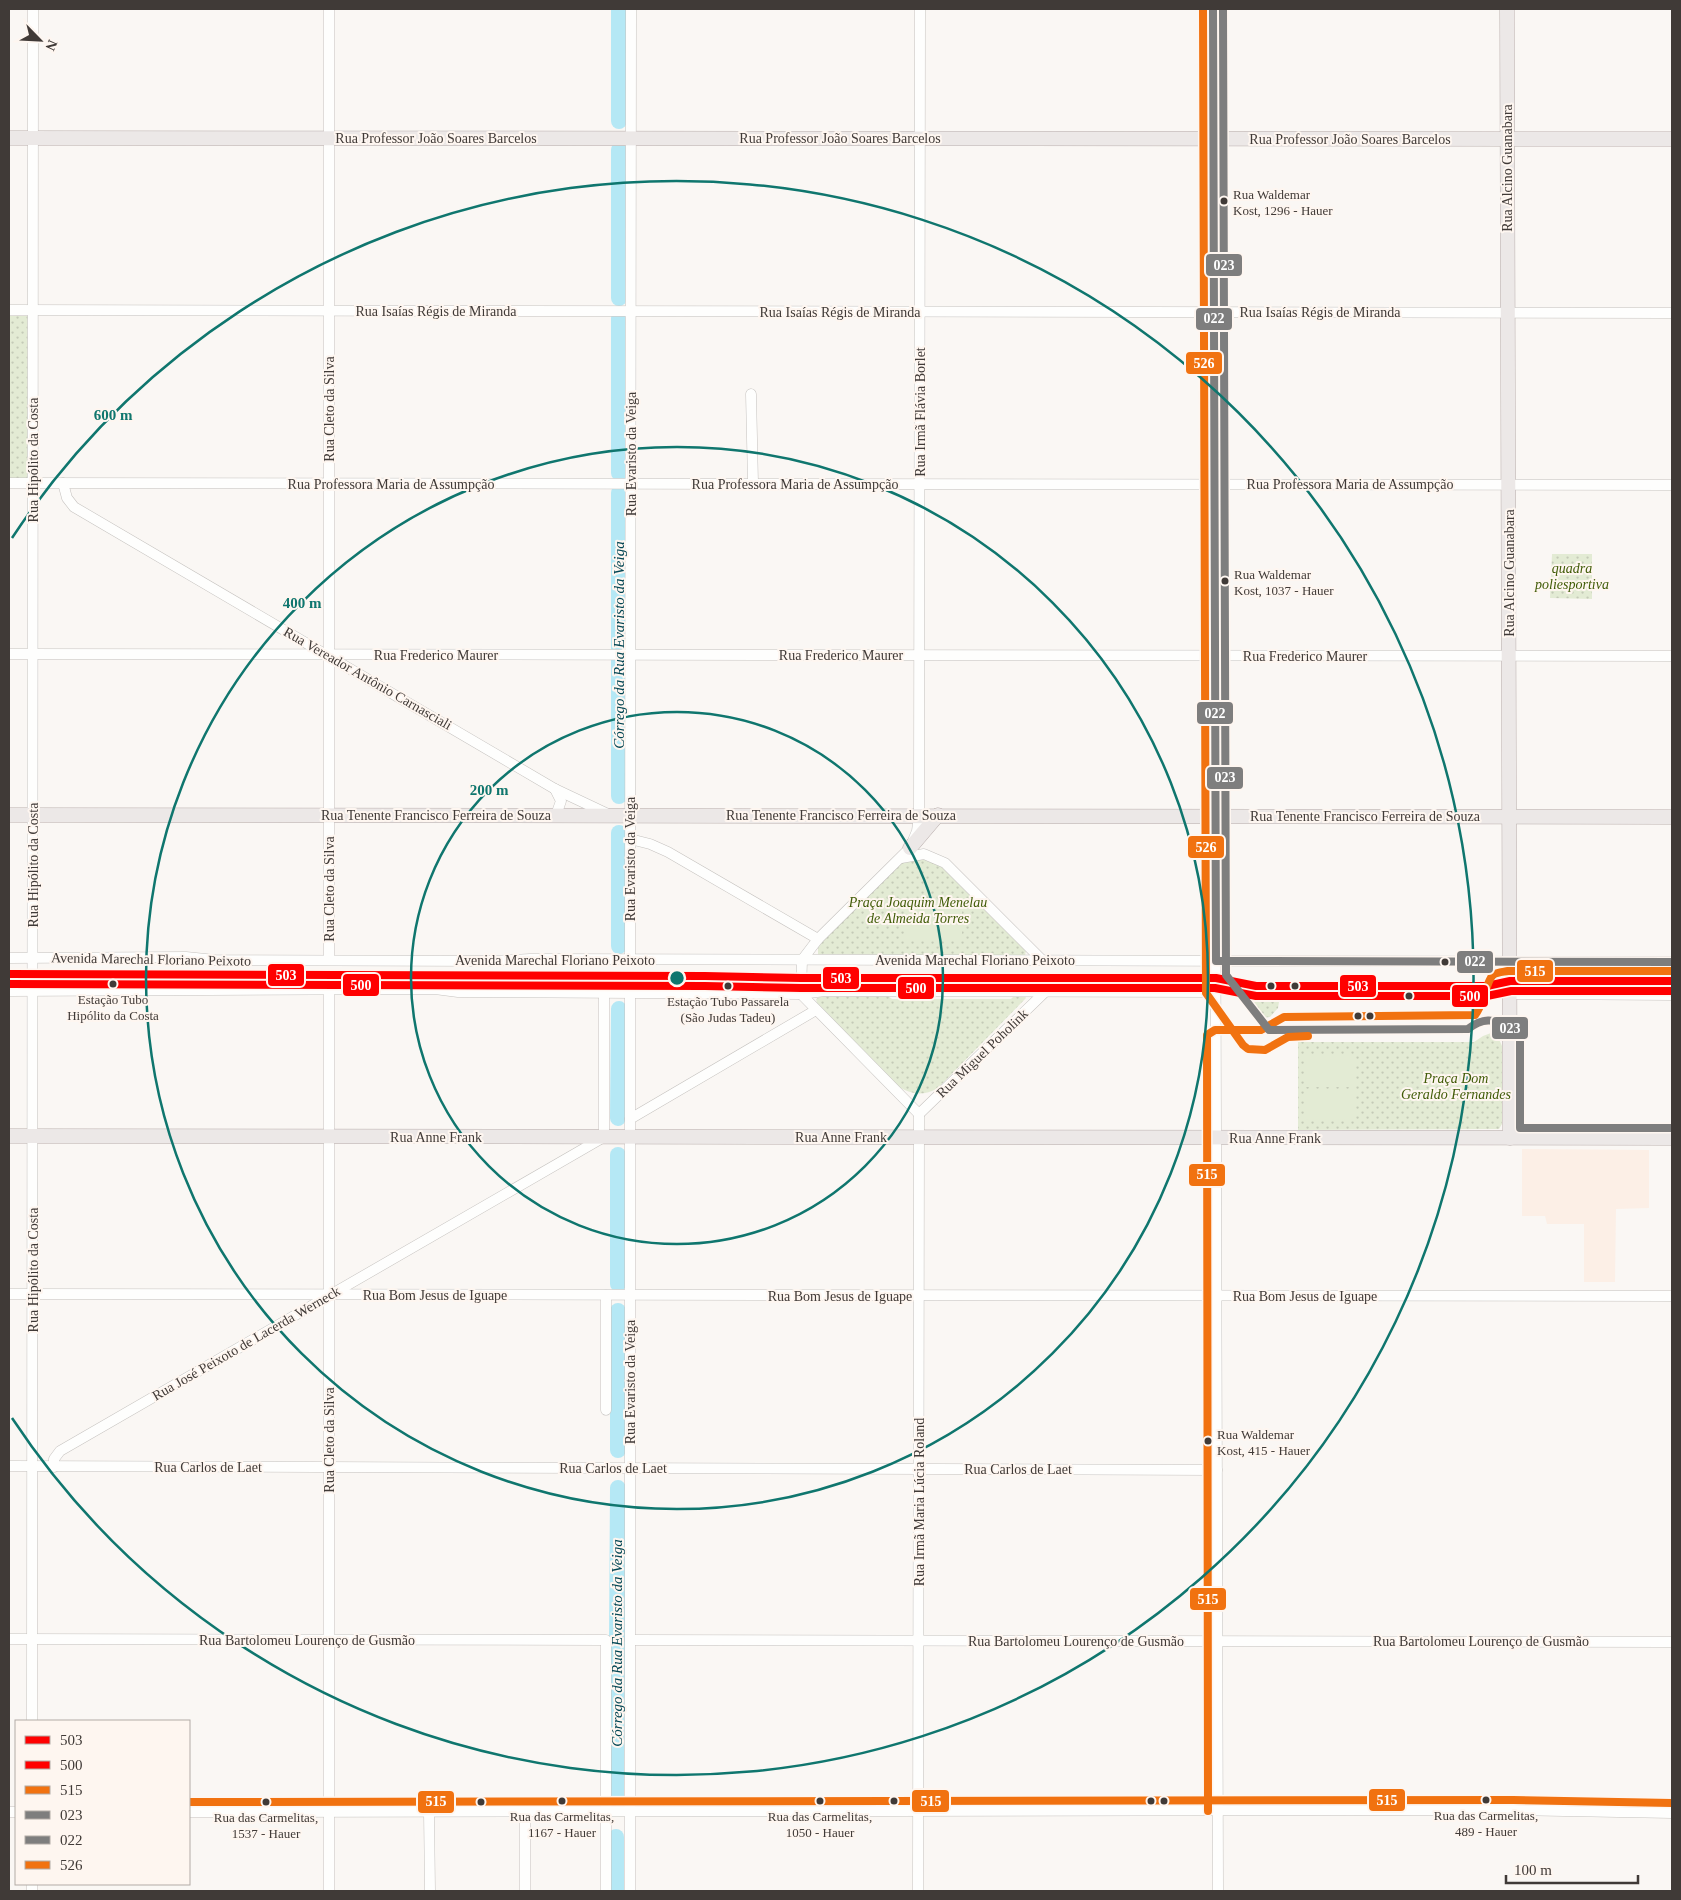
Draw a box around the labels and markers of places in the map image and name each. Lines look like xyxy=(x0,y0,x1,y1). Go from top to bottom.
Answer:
place label: Rua Waldemar Kost, 1296 - Hauer xyxy=(1233,187,1333,218)
marker: Rua Waldemar Kost, 1296 - Hauer xyxy=(1219,196,1229,206)
place label: Rua Waldemar Kost, 1037 - Hauer xyxy=(1234,567,1334,598)
marker: Rua Waldemar Kost, 1037 - Hauer xyxy=(1220,576,1230,586)
unlabelled marker xyxy=(1440,957,1450,967)
centre of rings xyxy=(668,969,686,987)
marker: Estação Tubo Hipólito da Costa xyxy=(108,979,118,989)
marker: Estação Tubo Passarela (São Judas Tadeu) xyxy=(723,981,733,991)
unlabelled marker xyxy=(1266,981,1276,991)
unlabelled marker xyxy=(1290,981,1300,991)
unlabelled marker xyxy=(1404,991,1414,1001)
place label: Estação Tubo Hipólito da Costa xyxy=(67,992,159,1023)
place label: Estação Tubo Passarela (São Judas Tadeu) xyxy=(667,994,789,1025)
unlabelled marker xyxy=(1353,1011,1363,1021)
unlabelled marker xyxy=(1365,1011,1375,1021)
place label: Rua Waldemar Kost, 415 - Hauer xyxy=(1217,1427,1311,1458)
marker: Rua Waldemar Kost, 415 - Hauer xyxy=(1203,1436,1213,1446)
marker: Rua das Carmelitas, 489 - Hauer xyxy=(1481,1795,1491,1805)
marker: Rua das Carmelitas, 1167 - Hauer xyxy=(557,1796,567,1806)
marker: Rua das Carmelitas, 1050 - Hauer xyxy=(815,1796,825,1806)
unlabelled marker xyxy=(889,1796,899,1806)
unlabelled marker xyxy=(1146,1796,1156,1806)
unlabelled marker xyxy=(1159,1796,1169,1806)
marker: Rua das Carmelitas, 1537 - Hauer xyxy=(261,1797,271,1807)
unlabelled marker xyxy=(476,1797,486,1807)
place label: Rua das Carmelitas, 489 - Hauer xyxy=(1434,1808,1538,1839)
place label: Rua das Carmelitas, 1167 - Hauer xyxy=(510,1809,614,1840)
place label: Rua das Carmelitas, 1050 - Hauer xyxy=(768,1809,872,1840)
place label: Rua das Carmelitas, 1537 - Hauer xyxy=(214,1810,318,1841)

